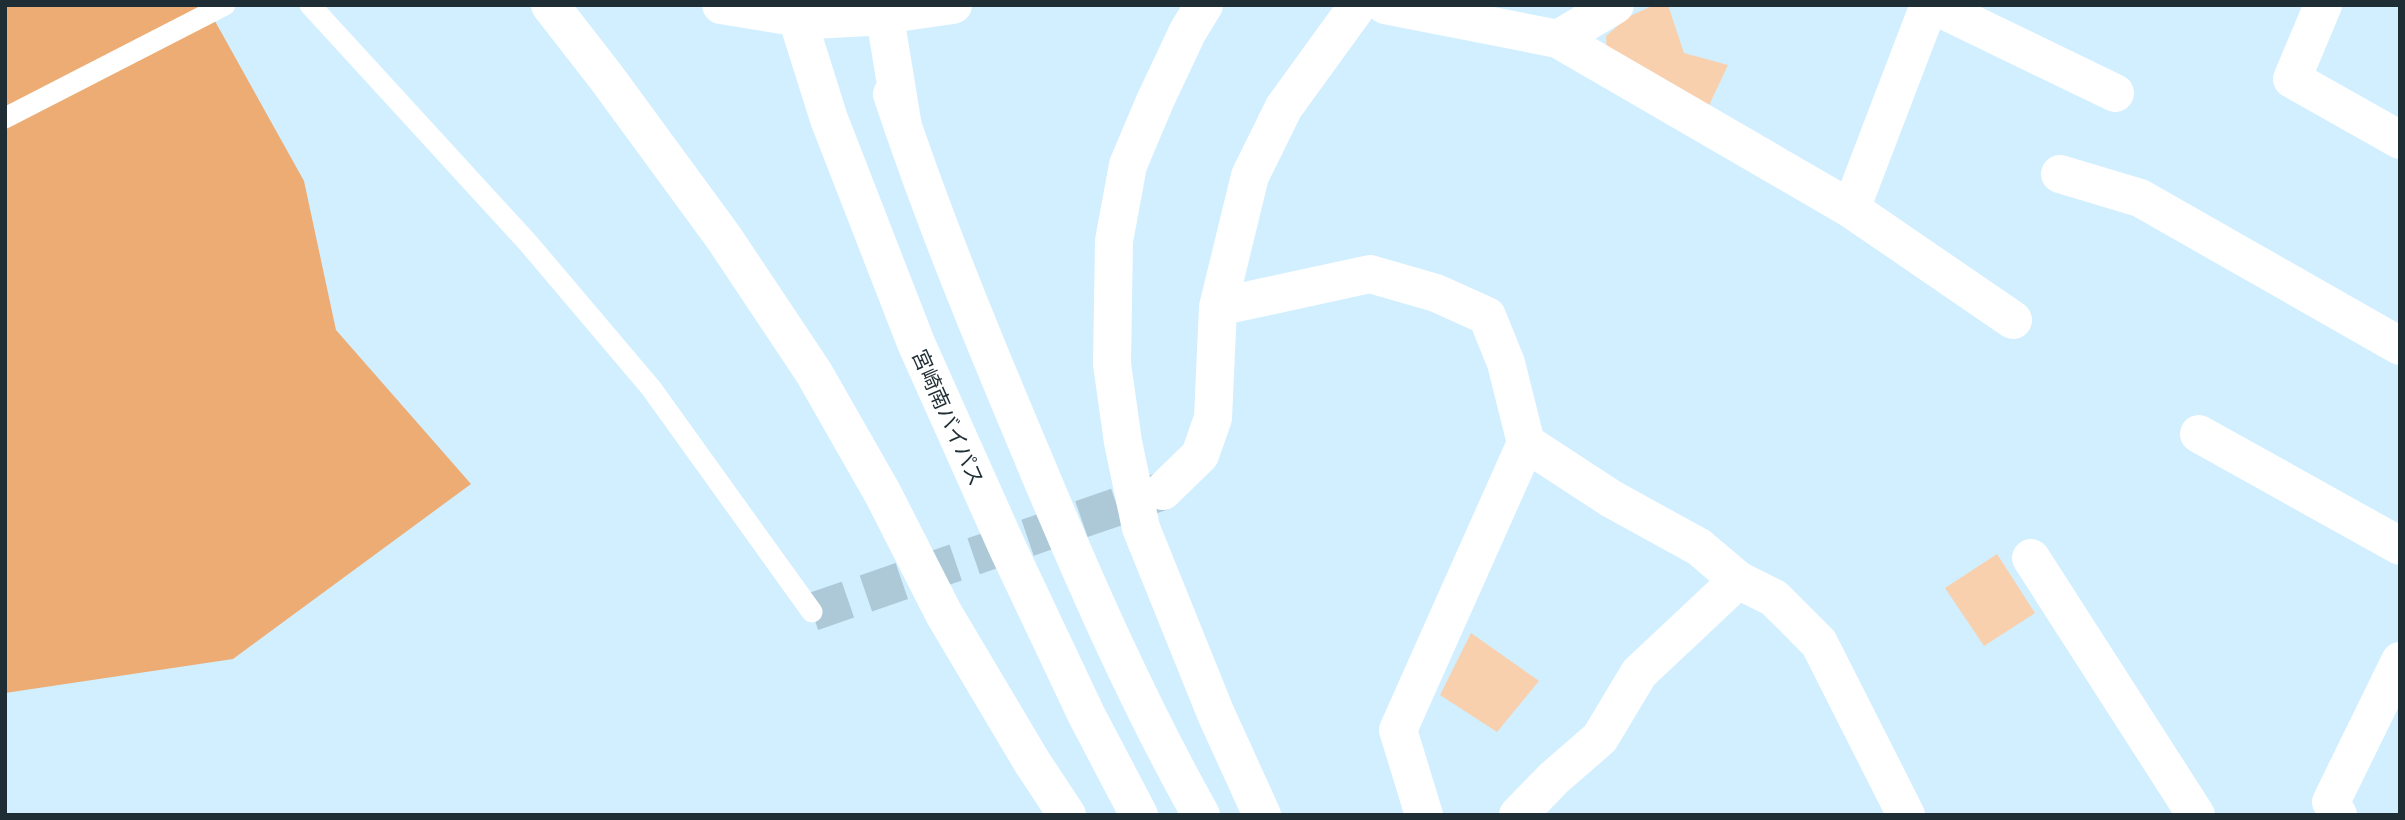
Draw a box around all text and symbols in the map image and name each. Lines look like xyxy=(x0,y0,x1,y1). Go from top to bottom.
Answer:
street label: 宮崎南バイパス xyxy=(908,345,990,489)

